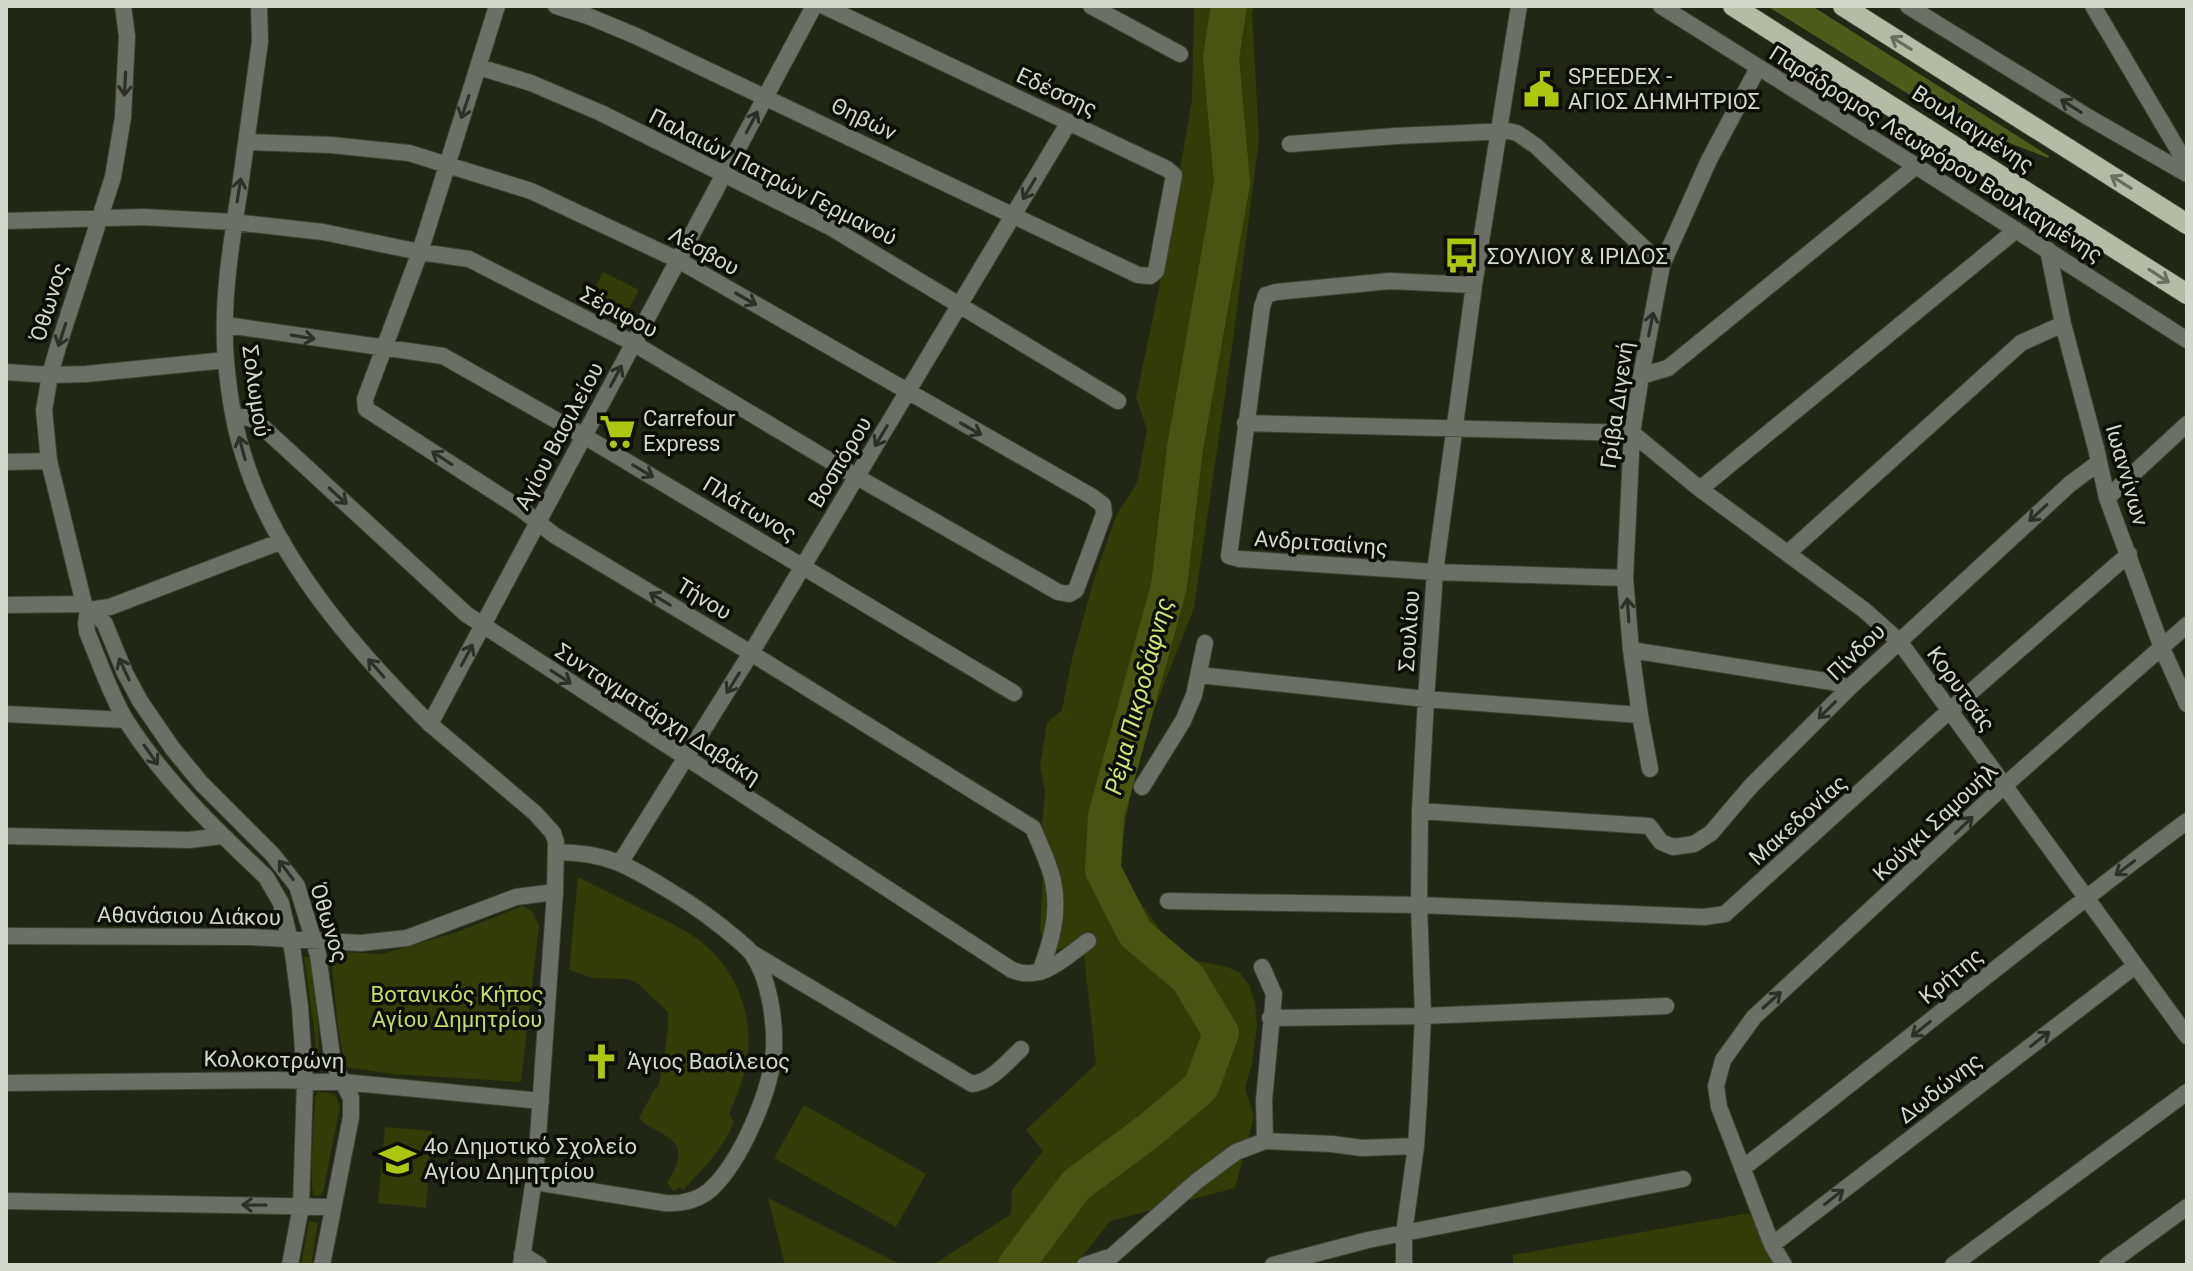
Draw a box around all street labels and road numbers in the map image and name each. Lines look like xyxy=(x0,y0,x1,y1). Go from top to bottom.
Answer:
street label: Παράδρομος Λεωφόρου Βουλιαγμένης xyxy=(1765,41,2107,267)
street label: Εδέσσης xyxy=(1013,62,1101,122)
street label: Βουλιαγμένης xyxy=(1907,80,2039,178)
street label: Θηβών xyxy=(827,93,901,146)
street label: Παλαιών Πατρών Γερμανού xyxy=(645,104,901,250)
street label: Λέσβου xyxy=(665,222,743,280)
street label: Όθωνος xyxy=(25,260,73,345)
street label: Σέριφου xyxy=(576,281,662,343)
street label: Γρίβα Διγενή xyxy=(1596,340,1638,470)
street label: Σολωμού xyxy=(237,343,275,439)
street label: Αγίου Βασιλείου xyxy=(510,358,608,514)
street label: Βοσπόρου xyxy=(803,412,877,512)
street label: Ιωαννίνων xyxy=(2101,421,2153,529)
street label: Πλάτωνος xyxy=(699,471,801,547)
street label: Ανδριτσαίνης xyxy=(1253,526,1389,560)
street label: Τήνου xyxy=(672,573,736,625)
street label: Σουλίου xyxy=(1394,590,1424,672)
street label: Πίνδου xyxy=(1822,619,1890,685)
street label: Συνταγματάρχη Δαβάκη xyxy=(551,638,765,790)
street label: Κορυτσάς xyxy=(1922,642,2000,736)
street label: Κούγκι Σαμουήλ xyxy=(1868,758,2002,886)
street label: Μακεδονίας xyxy=(1744,770,1852,870)
street label: Όθωνος xyxy=(305,880,353,965)
street label: Αθανάσιου Διάκου xyxy=(97,902,281,930)
street label: Κρήτης xyxy=(1914,943,1988,1009)
street label: Κολοκοτρώνη xyxy=(204,1046,344,1074)
street label: Δωδώνης xyxy=(1893,1048,1987,1128)

